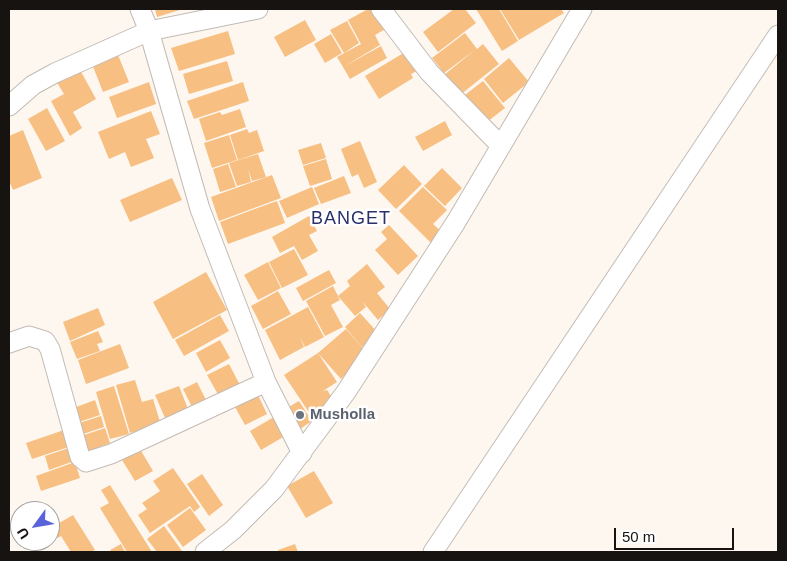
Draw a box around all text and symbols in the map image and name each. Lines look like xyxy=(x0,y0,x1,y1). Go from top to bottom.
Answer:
district label: BANGET xyxy=(310,208,392,230)
place label: Musholla xyxy=(310,406,375,424)
marker: Musholla xyxy=(294,409,306,421)
north arrow xyxy=(10,501,60,551)
scale bar xyxy=(617,518,737,550)
text: U xyxy=(14,525,33,542)
text: 50 m xyxy=(622,528,655,545)

